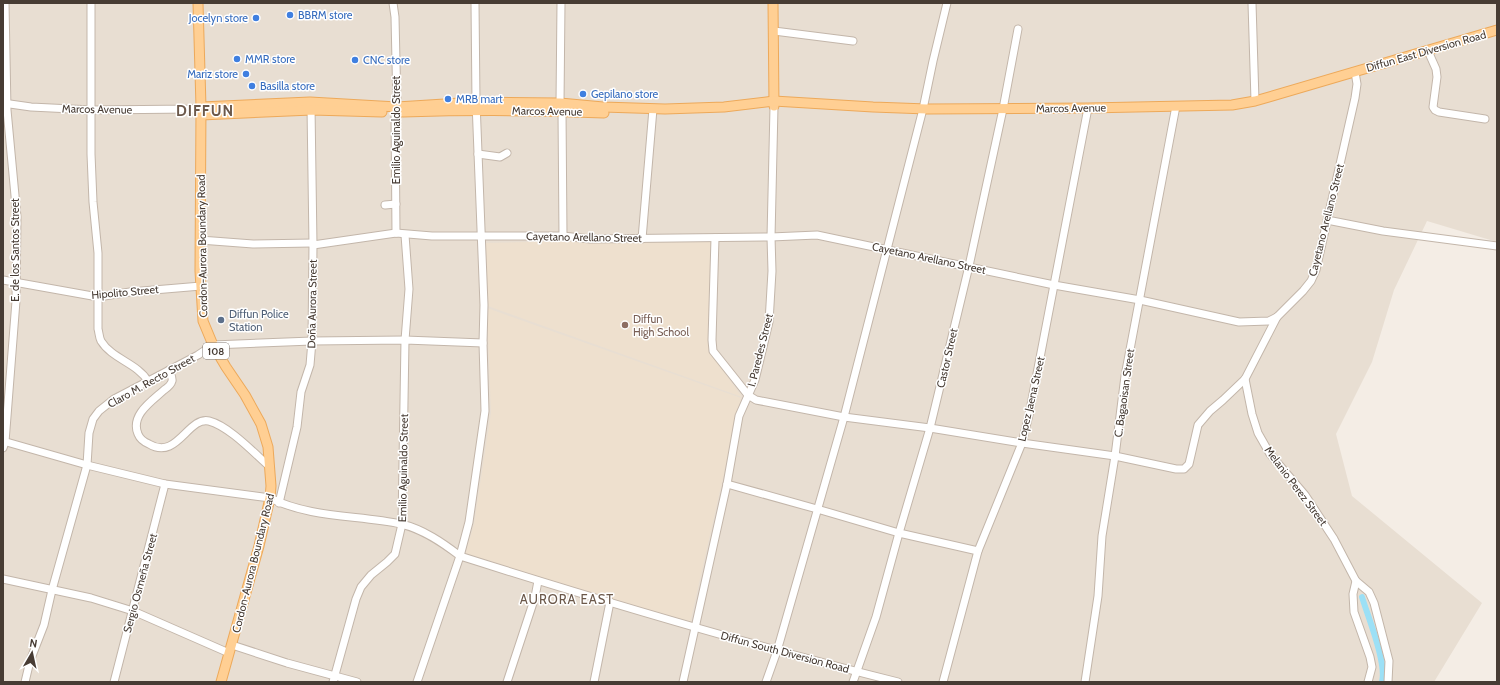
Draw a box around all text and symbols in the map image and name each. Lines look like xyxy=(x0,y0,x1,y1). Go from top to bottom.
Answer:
place label: BBRM store xyxy=(298,8,353,22)
marker: BBRM store xyxy=(285,10,295,20)
place label: Jocelyn store xyxy=(188,11,248,25)
marker: Jocelyn store xyxy=(251,13,261,23)
street label: Diffun East Diversion Road xyxy=(1364,27,1488,75)
place label: MMR store xyxy=(245,52,296,66)
place label: CNC store xyxy=(363,53,410,67)
marker: MMR store xyxy=(232,54,242,64)
marker: CNC store xyxy=(350,55,360,65)
place label: Mariz store xyxy=(187,67,238,81)
marker: Mariz store xyxy=(241,69,251,79)
street label: Emilio Aguinaldo Street xyxy=(389,75,403,184)
place label: Basilla store xyxy=(260,79,315,93)
marker: Basilla store xyxy=(247,81,257,91)
place label: Gepilano store xyxy=(591,87,659,101)
marker: Gepilano store xyxy=(578,89,588,99)
place label: MRB mart xyxy=(456,92,503,106)
marker: MRB mart xyxy=(443,94,453,104)
street label: Marcos Avenue xyxy=(1036,100,1107,116)
street label: Marcos Avenue xyxy=(62,101,133,117)
district label: DIFFUN xyxy=(176,102,234,120)
street label: Marcos Avenue xyxy=(512,103,583,119)
street label: Cayetano Arellano Street xyxy=(1305,162,1347,278)
street label: Cordon-Aurora Boundary Road xyxy=(194,174,210,318)
street label: E. de los Santos Street xyxy=(8,198,22,302)
street label: Cayetano Arellano Street xyxy=(526,229,642,245)
street label: Cayetano Arellano Street xyxy=(871,239,987,277)
street label: Doña Aurora Street xyxy=(304,259,320,349)
street label: Hipolito Street xyxy=(91,282,160,302)
place label: Diffun Police Station xyxy=(229,307,289,334)
place label: Diffun High School xyxy=(633,312,689,339)
street label: I. Paredes Street xyxy=(744,312,776,388)
marker: Diffun Police Station xyxy=(216,315,226,325)
marker: Diffun High School xyxy=(620,320,630,330)
street label: Castor Street xyxy=(933,327,961,389)
road number: 108 xyxy=(203,343,229,359)
street label: C. Bagaoisan Street xyxy=(1111,348,1137,438)
street label: Claro M. Recto Street xyxy=(105,351,197,411)
street label: Lopez Jaena Street xyxy=(1014,355,1048,443)
street label: Emilio Aguinaldo Street xyxy=(395,413,411,522)
street label: Melanio Perez Street xyxy=(1262,443,1331,529)
street label: Cordon-Aurora Boundary Road xyxy=(229,492,277,634)
street label: Sergio Osmeña Street xyxy=(120,531,160,634)
district label: AURORA EAST xyxy=(520,591,614,607)
street label: Diffun South Diversion Road xyxy=(719,628,851,676)
north arrow xyxy=(12,633,52,673)
text: N xyxy=(29,636,39,651)

